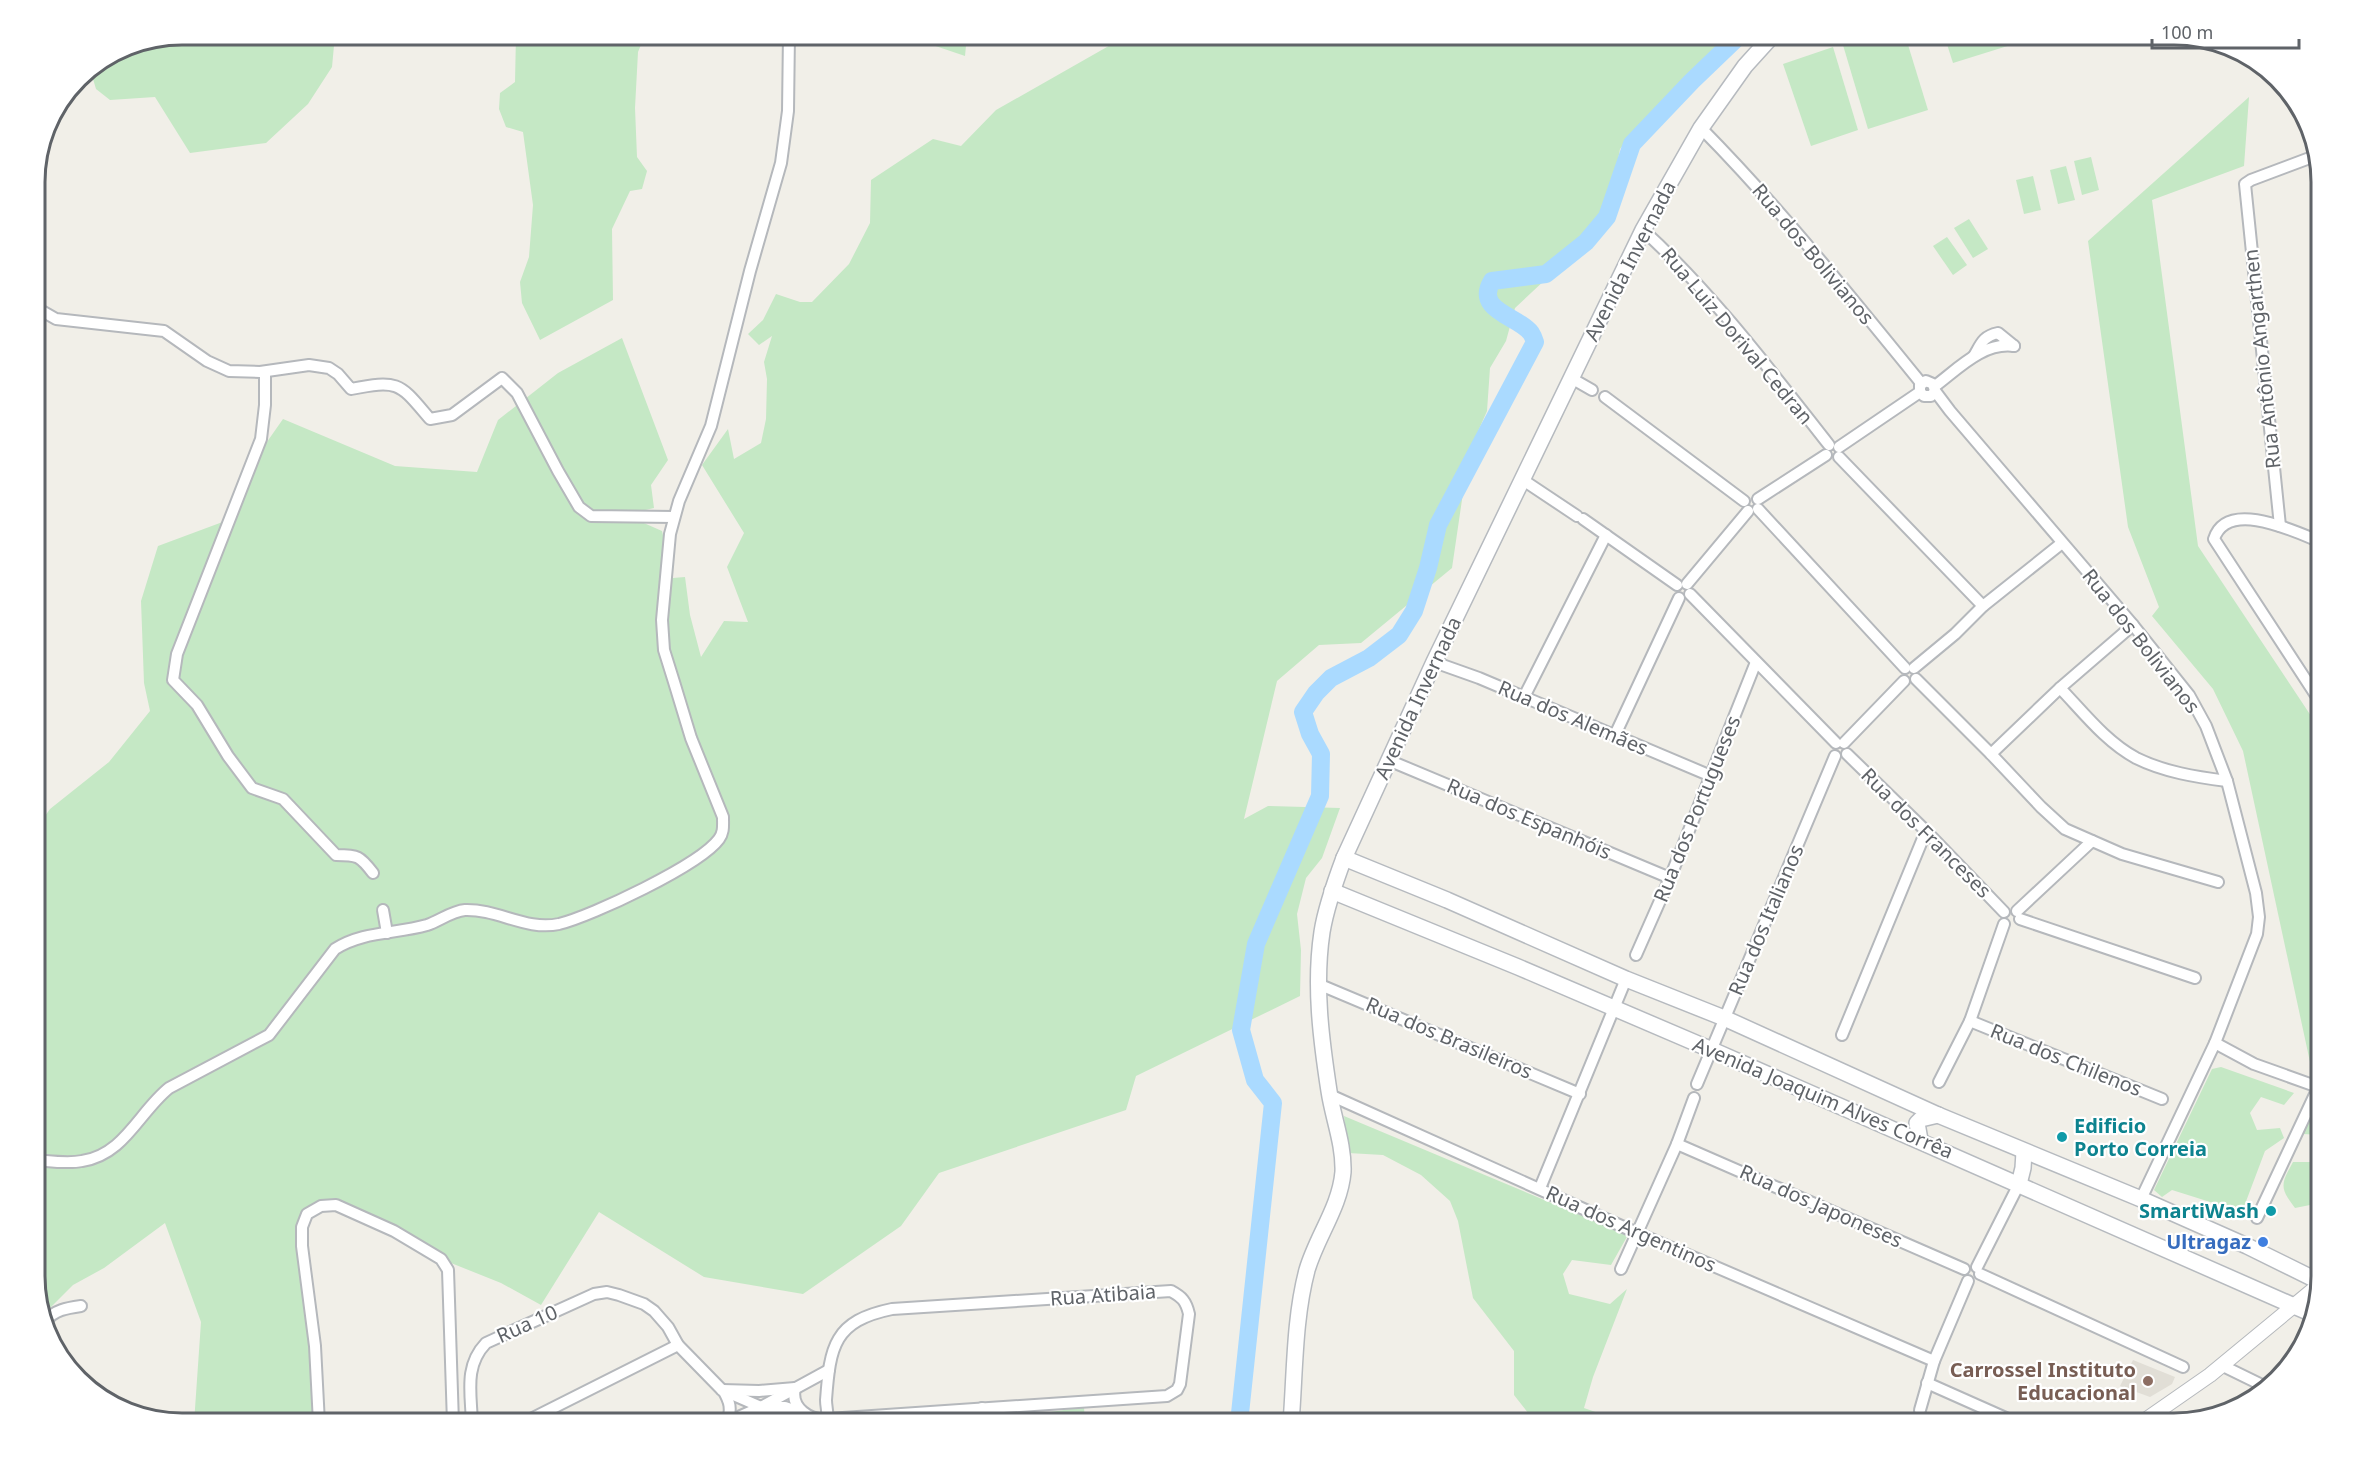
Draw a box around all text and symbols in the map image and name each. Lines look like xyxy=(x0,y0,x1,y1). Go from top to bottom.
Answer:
scale bar xyxy=(2152,12,2299,50)
text: 100 m xyxy=(2161,20,2213,44)
street label: Avenida Invernada xyxy=(1577,176,1682,345)
street label: Rua dos Bolivianos xyxy=(1746,177,1880,330)
street label: Rua Luiz Dorival Cedran xyxy=(1655,241,1820,430)
street label: Rua Antônio Angarthen xyxy=(2237,248,2286,470)
street label: Rua dos Bolivianos xyxy=(2076,563,2206,719)
street label: Avenida Invernada xyxy=(1368,612,1467,783)
street label: Rua dos Alemães xyxy=(1494,674,1652,761)
street label: Rua dos Portugueses xyxy=(1647,712,1746,906)
street label: Rua dos Franceses xyxy=(1855,762,1997,904)
street label: Rua dos Espanhóis xyxy=(1443,772,1616,865)
street label: Rua dos Italianos xyxy=(1722,840,1809,999)
street label: Rua dos Brasileiros xyxy=(1362,990,1537,1085)
street label: Rua dos Chilenos xyxy=(1986,1017,2146,1102)
street label: Avenida Joaquim Alves Corrêa xyxy=(1689,1030,1958,1165)
place label: Edificio Porto Correia xyxy=(2074,1112,2207,1162)
marker: Edificio Porto Correia xyxy=(2055,1130,2069,1144)
street label: Rua dos Japoneses xyxy=(1736,1158,1907,1254)
street label: Rua dos Argentinos xyxy=(1542,1179,1721,1278)
place label: SmartiWash xyxy=(2139,1197,2259,1224)
marker: SmartiWash xyxy=(2264,1204,2278,1218)
place label: Ultragaz xyxy=(2166,1228,2251,1255)
marker: Ultragaz xyxy=(2256,1235,2270,1249)
street label: Rua Atibaia xyxy=(1049,1277,1157,1312)
street label: Rua 10 xyxy=(492,1298,562,1349)
place label: Carrossel Instituto Educacional xyxy=(1950,1356,2136,1406)
marker: Carrossel Instituto Educacional xyxy=(2141,1374,2155,1388)

